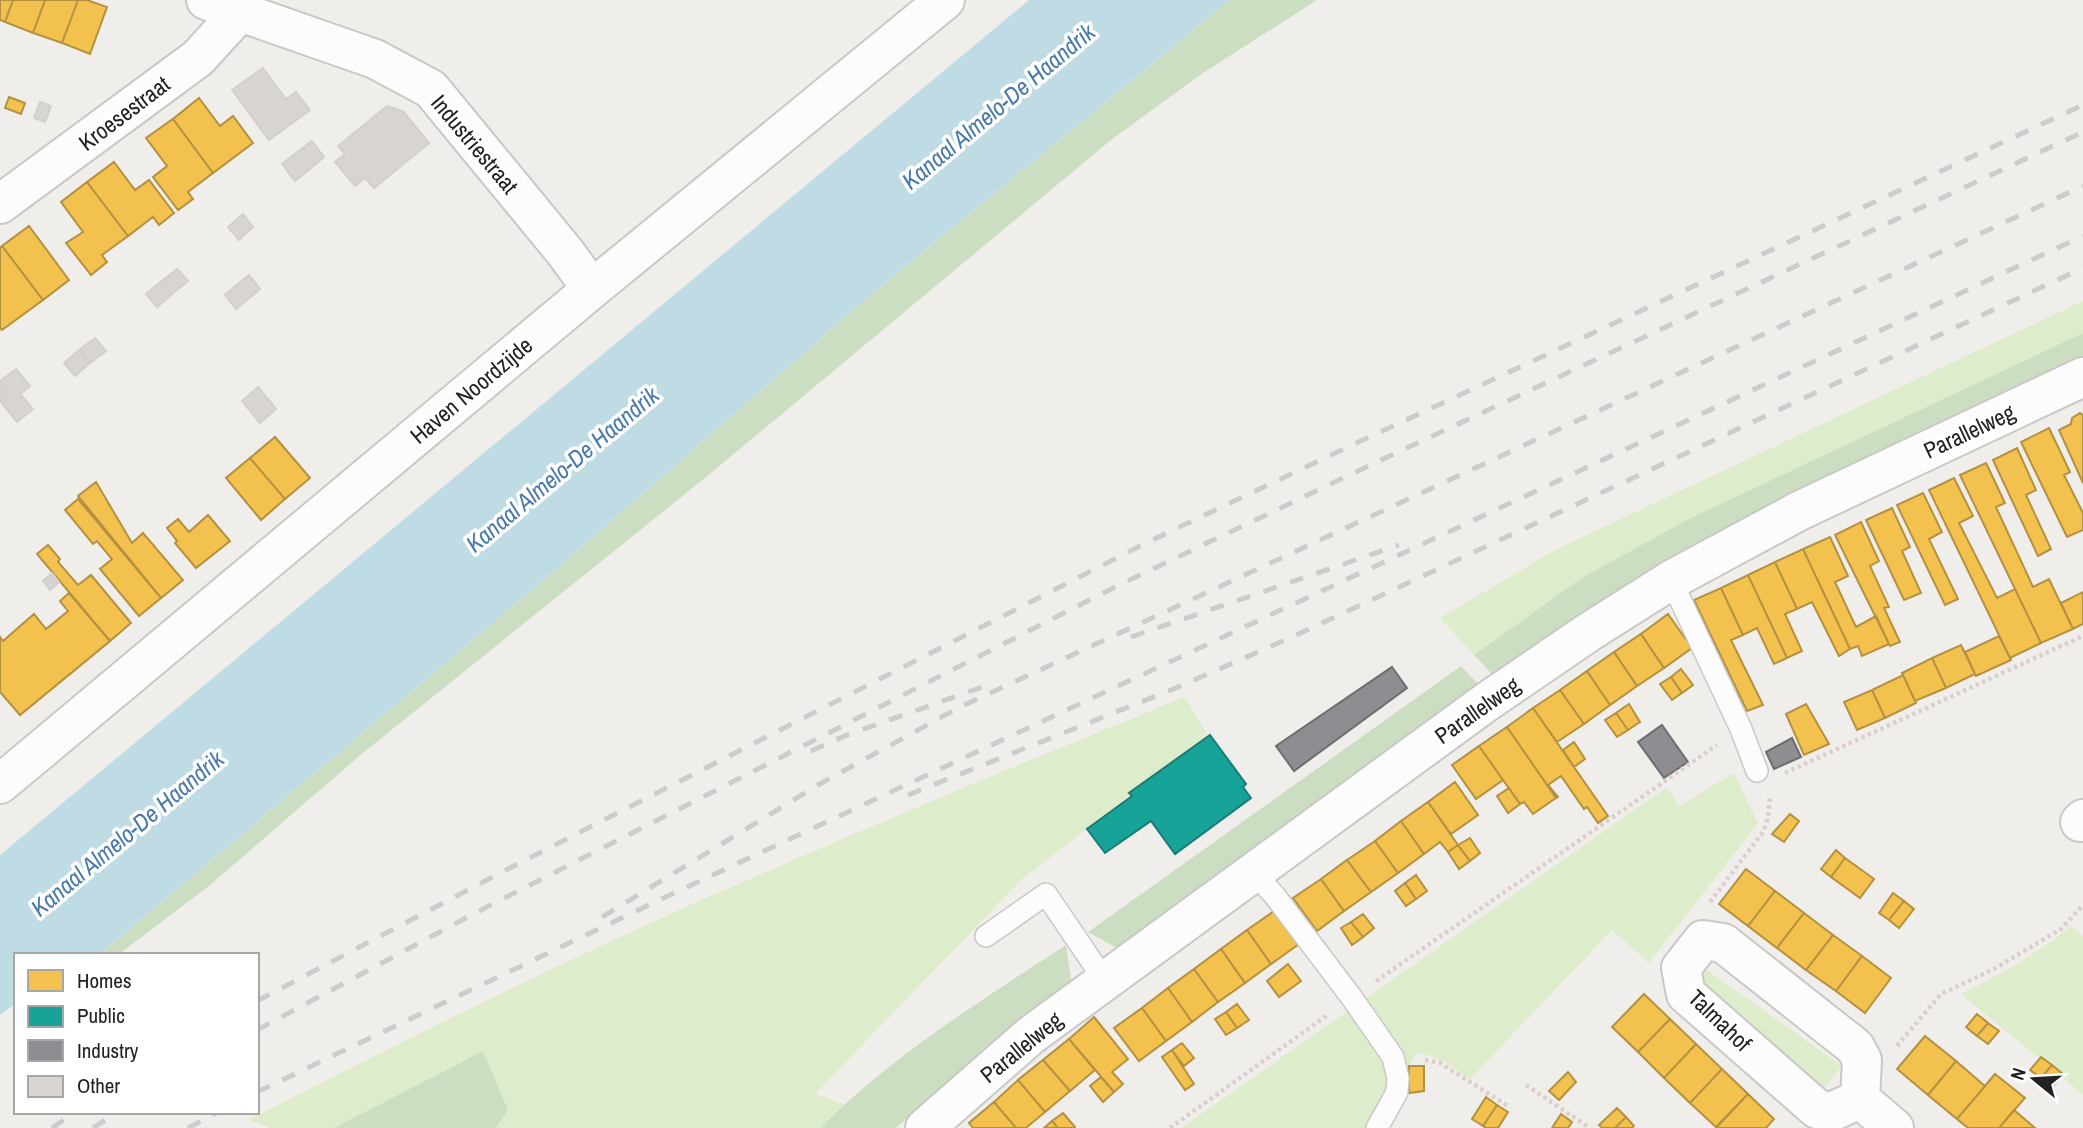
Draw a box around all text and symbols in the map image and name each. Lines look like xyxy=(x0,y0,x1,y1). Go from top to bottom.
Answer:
water label: Kanaal Almelo-De Haandrik xyxy=(895,15,1102,196)
street label: Kroesestraat xyxy=(72,68,176,158)
street label: Industriestraat xyxy=(424,88,526,200)
street label: Haven Noordzijde xyxy=(403,330,539,450)
water label: Kanaal Almelo-De Haandrik xyxy=(459,378,666,559)
street label: Parallelweg xyxy=(1918,396,2020,466)
street label: Parallelweg xyxy=(1428,669,1526,751)
water label: Kanaal Almelo-De Haandrik xyxy=(24,742,231,923)
legend xyxy=(14,953,259,1114)
text: Homes xyxy=(77,966,132,995)
street label: Talmahof xyxy=(1682,982,1759,1058)
text: Public xyxy=(77,1001,125,1030)
street label: Parallelweg xyxy=(973,1004,1069,1090)
text: Industry xyxy=(77,1036,139,1065)
north arrow xyxy=(1999,1044,2069,1114)
text: N xyxy=(2004,1064,2032,1083)
text: Other xyxy=(77,1071,120,1100)

